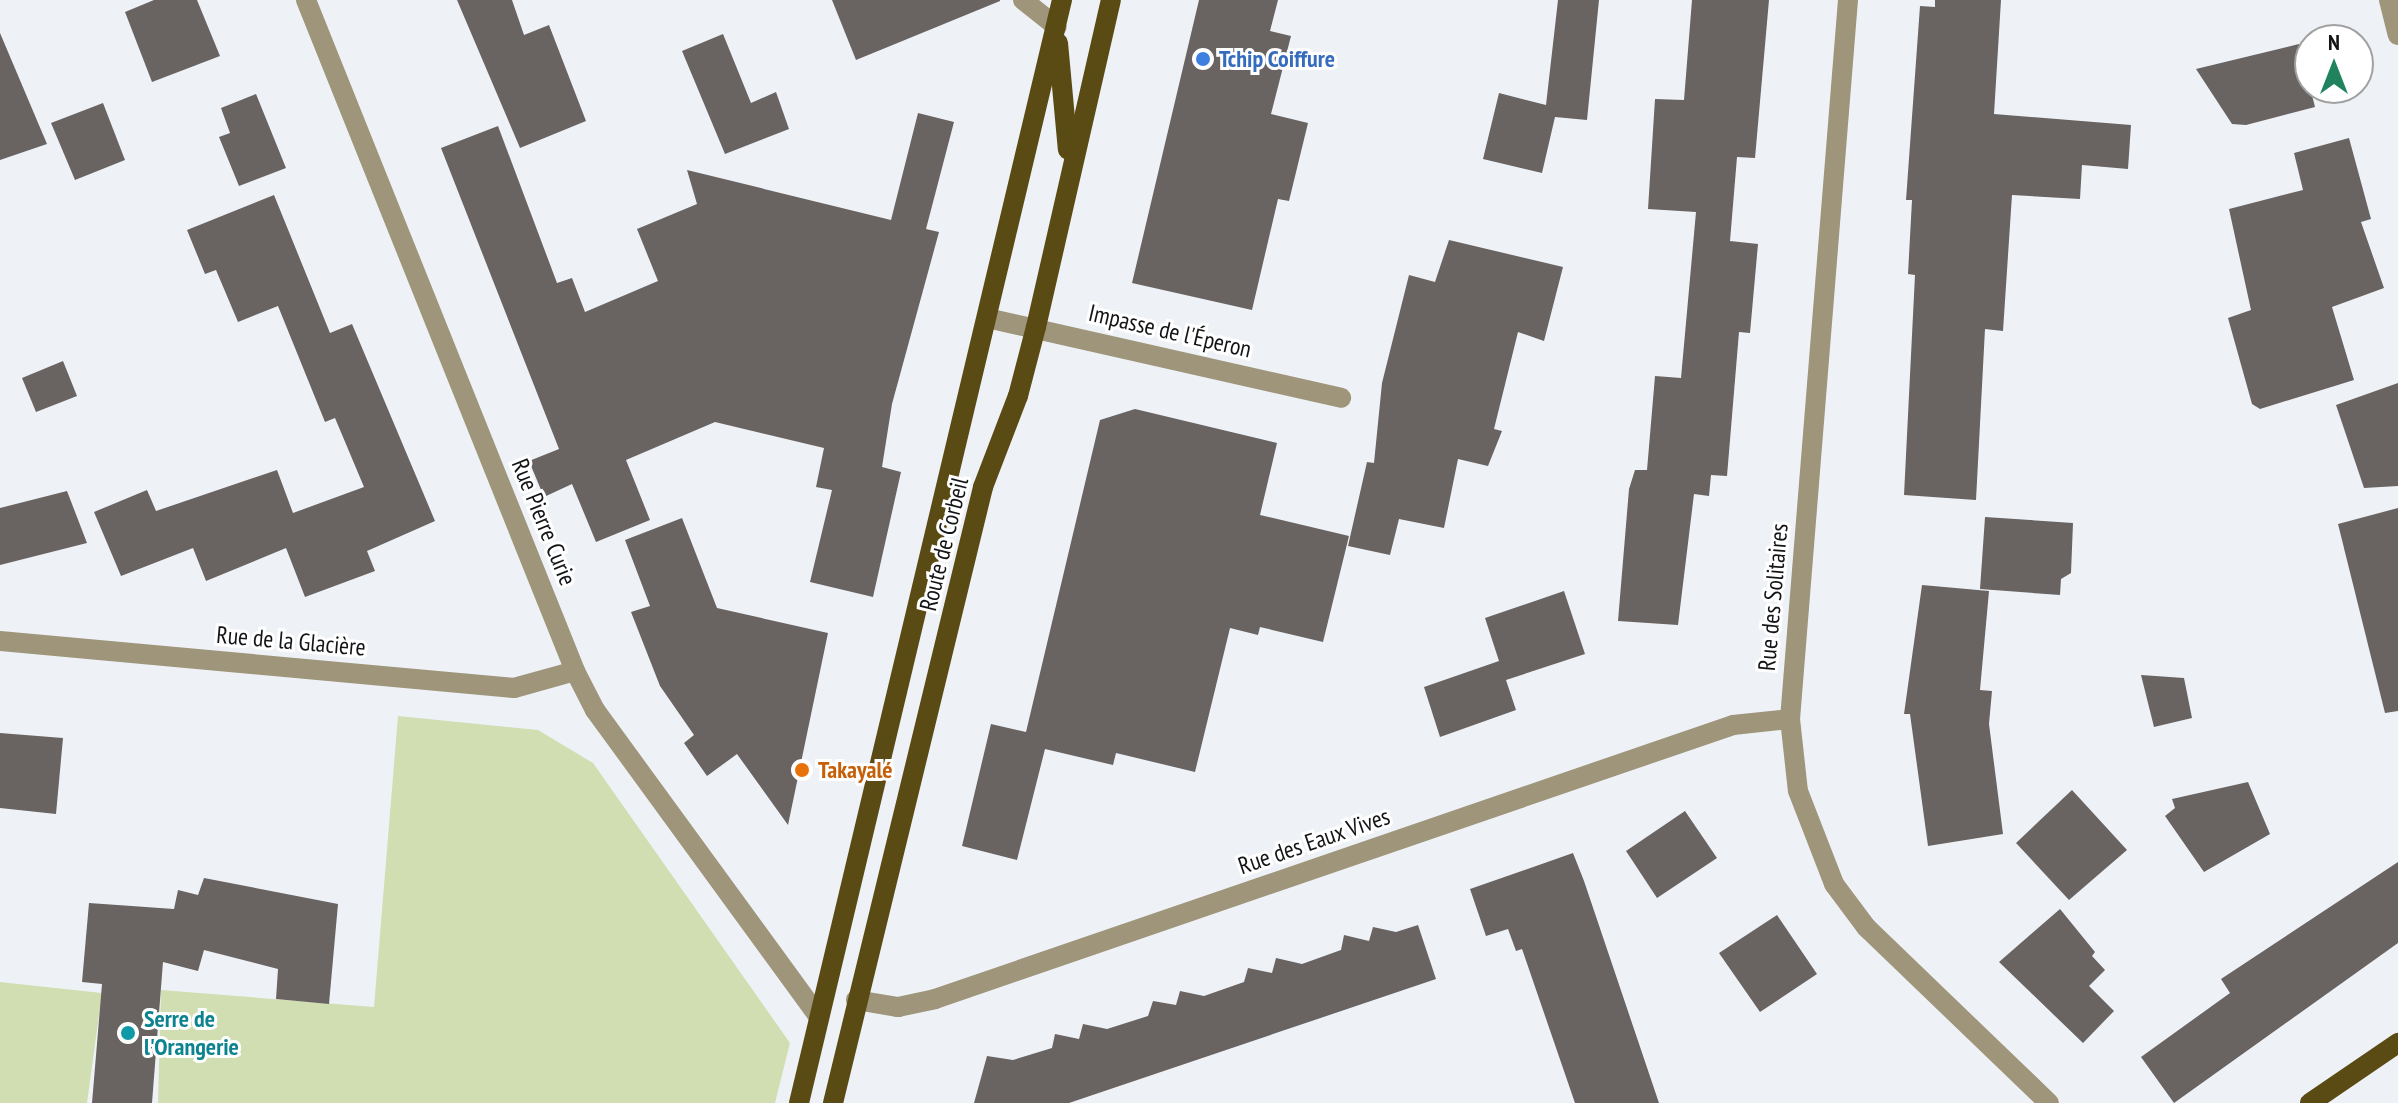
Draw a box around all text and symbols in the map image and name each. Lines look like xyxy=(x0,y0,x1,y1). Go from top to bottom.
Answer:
north arrow xyxy=(2294,24,2374,104)
text: N xyxy=(2328,28,2340,56)
place label: Tchip Coiffure xyxy=(1219,45,1335,73)
marker: Tchip Coiffure xyxy=(1194,50,1212,68)
street label: Impasse de l'Éperon xyxy=(1086,298,1254,364)
street label: Rue Pierre Curie xyxy=(506,455,582,589)
street label: Route de Corbeil xyxy=(914,474,974,614)
street label: Rue des Solitaires xyxy=(1752,522,1794,672)
street label: Rue de la Glacière xyxy=(215,620,367,662)
place label: Takayalé xyxy=(818,756,893,784)
marker: Takayalé xyxy=(793,761,811,779)
street label: Rue des Eaux Vives xyxy=(1234,801,1394,881)
place label: Serre de l'Orangerie xyxy=(144,1005,239,1061)
marker: Serre de l'Orangerie xyxy=(119,1024,137,1042)

